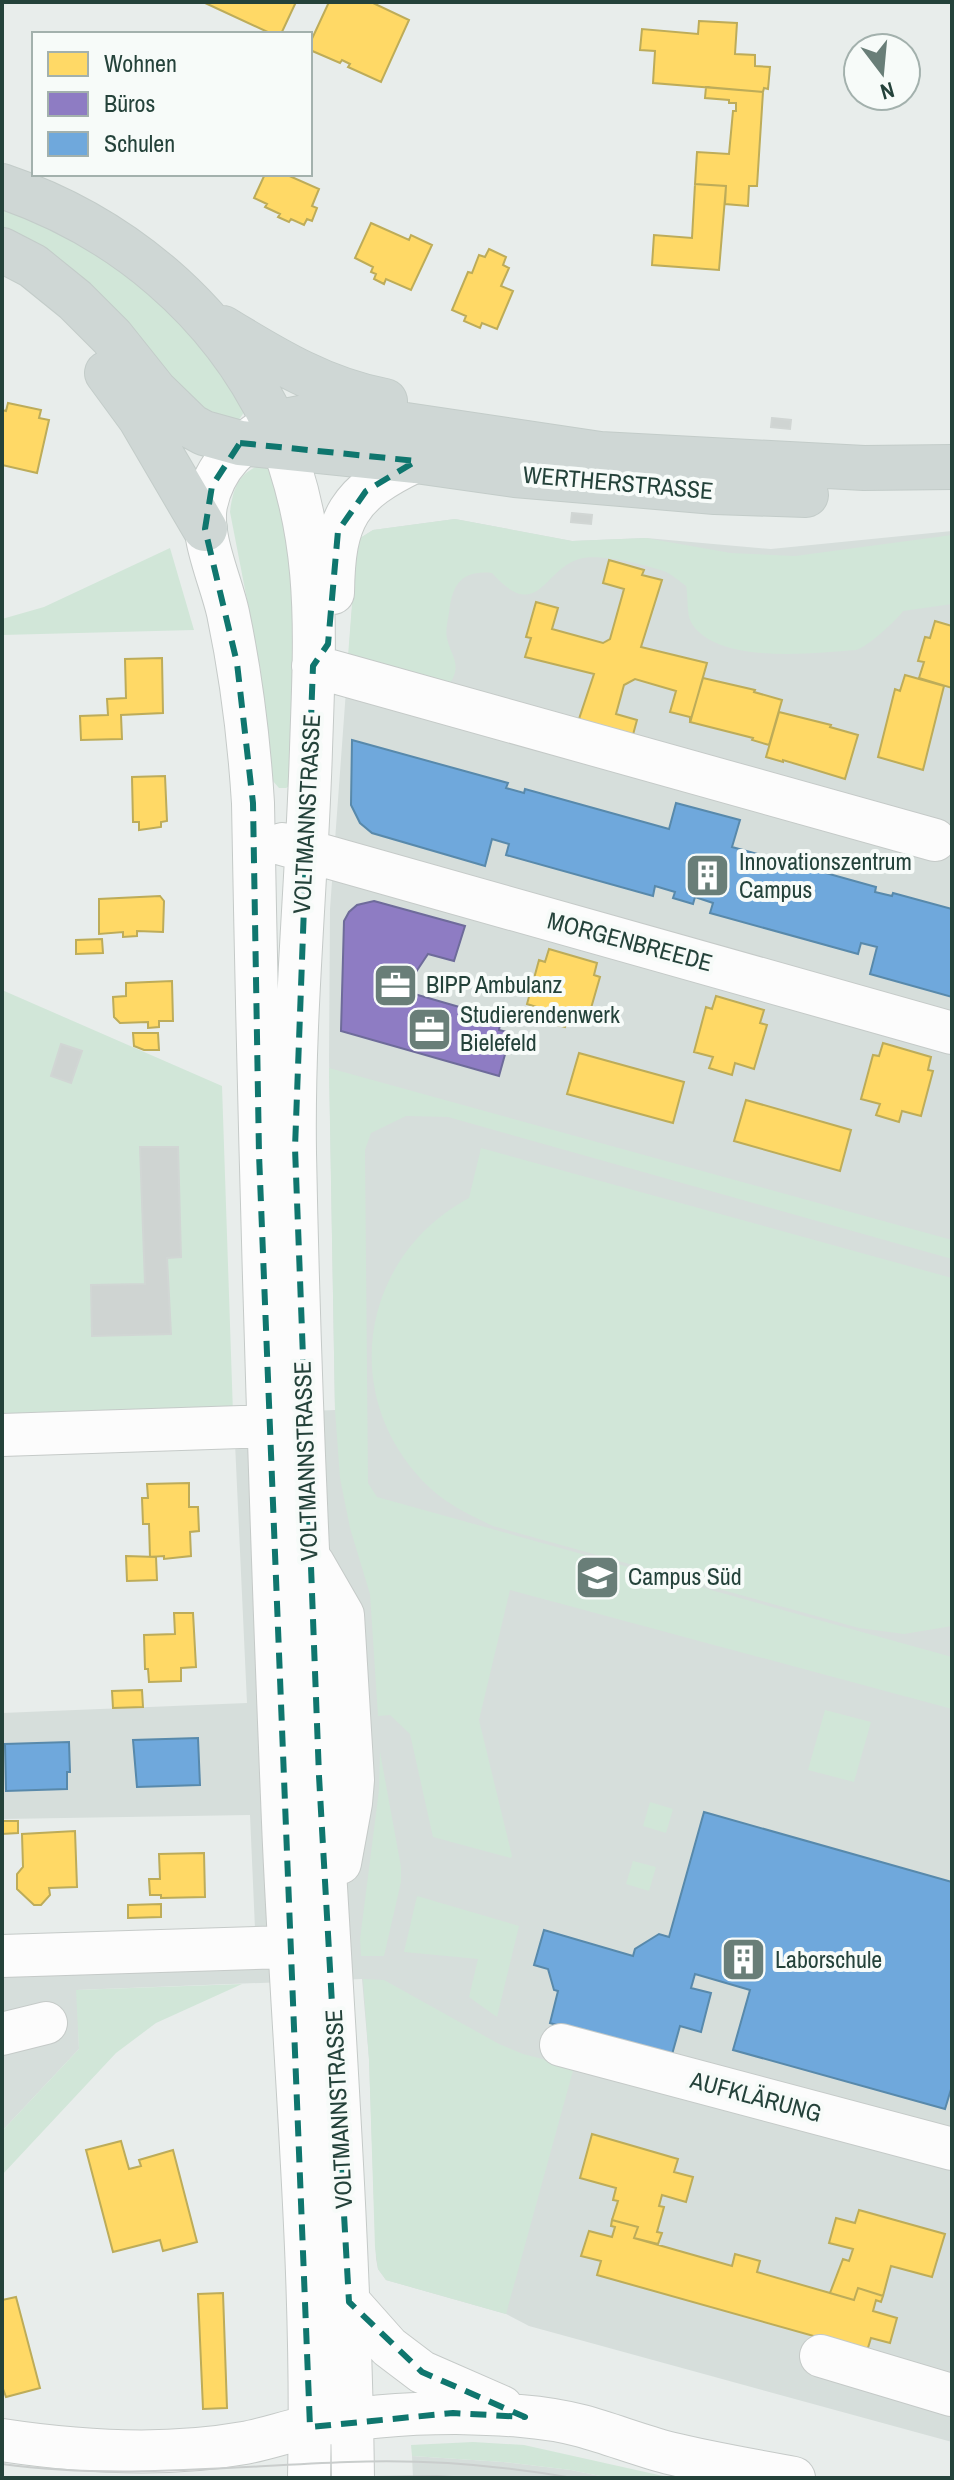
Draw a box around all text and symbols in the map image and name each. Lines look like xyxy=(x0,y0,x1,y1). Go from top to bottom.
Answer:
legend xyxy=(32,32,312,176)
north arrow xyxy=(842,32,922,112)
text: Wohnen xyxy=(104,47,177,79)
text: N xyxy=(877,75,898,107)
text: Büros xyxy=(104,87,155,119)
text: Schulen xyxy=(104,127,175,159)
street label: WERTHERSTRASSE xyxy=(522,458,715,506)
street label: VOLTMANNSTRASSE xyxy=(285,713,327,915)
place label: Innovationszentrum Campus xyxy=(739,845,912,905)
building icon: Innovationszentrum Campus xyxy=(684,852,732,900)
street label: MORGENBREEDE xyxy=(544,904,716,978)
office icon: BIPP Ambulanz xyxy=(371,961,419,1009)
place label: BIPP Ambulanz xyxy=(426,968,563,1000)
place label: Studierendenwerk Bielefeld xyxy=(460,998,620,1058)
office icon: Studierendenwerk Bielefeld xyxy=(405,1005,453,1053)
street label: VOLTMANNSTRASSE xyxy=(286,1361,324,1561)
school or university icon: Campus Süd xyxy=(573,1553,621,1601)
place label: Campus Süd xyxy=(628,1560,742,1592)
building icon: Laborschule xyxy=(720,1936,768,1984)
place label: Laborschule xyxy=(775,1943,882,1975)
street label: VOLTMANNSTRASSE xyxy=(317,2008,359,2210)
street label: AUFKLÄRUNG xyxy=(686,2063,825,2129)

